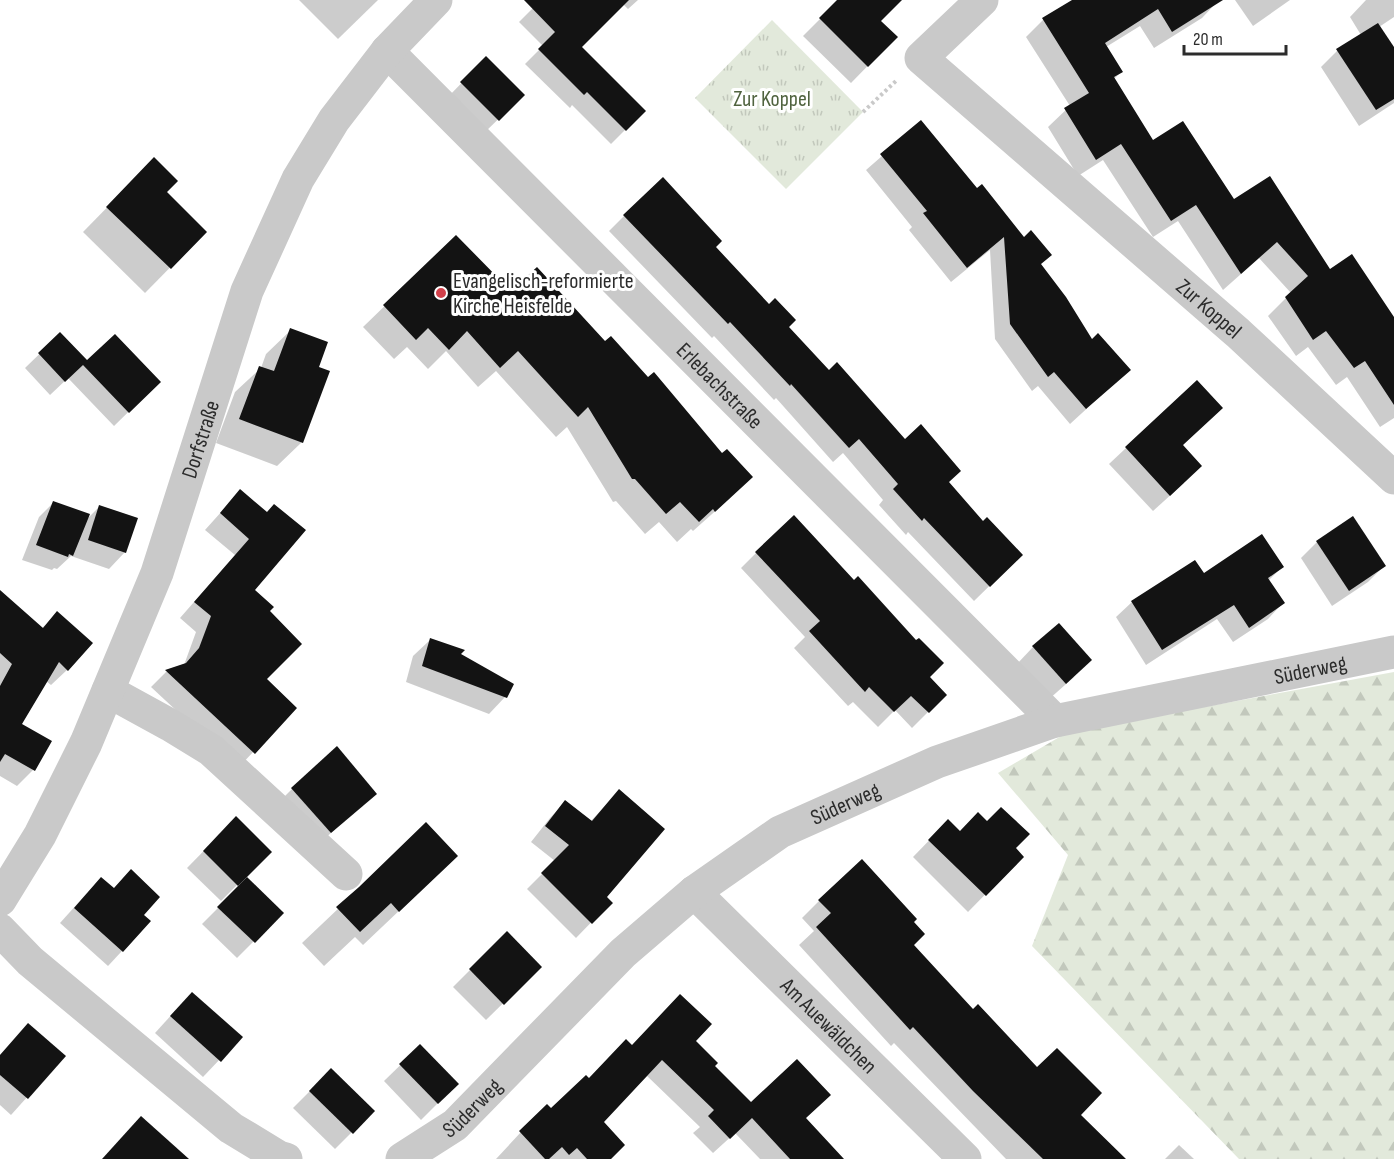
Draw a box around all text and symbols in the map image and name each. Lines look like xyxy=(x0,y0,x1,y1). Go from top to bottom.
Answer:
scale bar xyxy=(1184,18,1286,56)
text: 20 m xyxy=(1193,29,1223,50)
park label: Zur Koppel xyxy=(733,86,811,113)
place label: Evangelisch-reformierte Kirche Heisfelde xyxy=(453,268,634,320)
street label: Zur Koppel xyxy=(1170,274,1247,345)
marker: Evangelisch-reformierte Kirche Heisfelde xyxy=(434,286,448,300)
street label: Erlebachstraße xyxy=(670,337,768,435)
street label: Dorfstraße xyxy=(176,397,226,482)
street label: Süderweg xyxy=(1272,650,1349,691)
street label: Süderweg xyxy=(807,777,885,832)
street label: Am Auewäldchen xyxy=(774,972,882,1080)
street label: Süderweg xyxy=(438,1073,508,1144)

